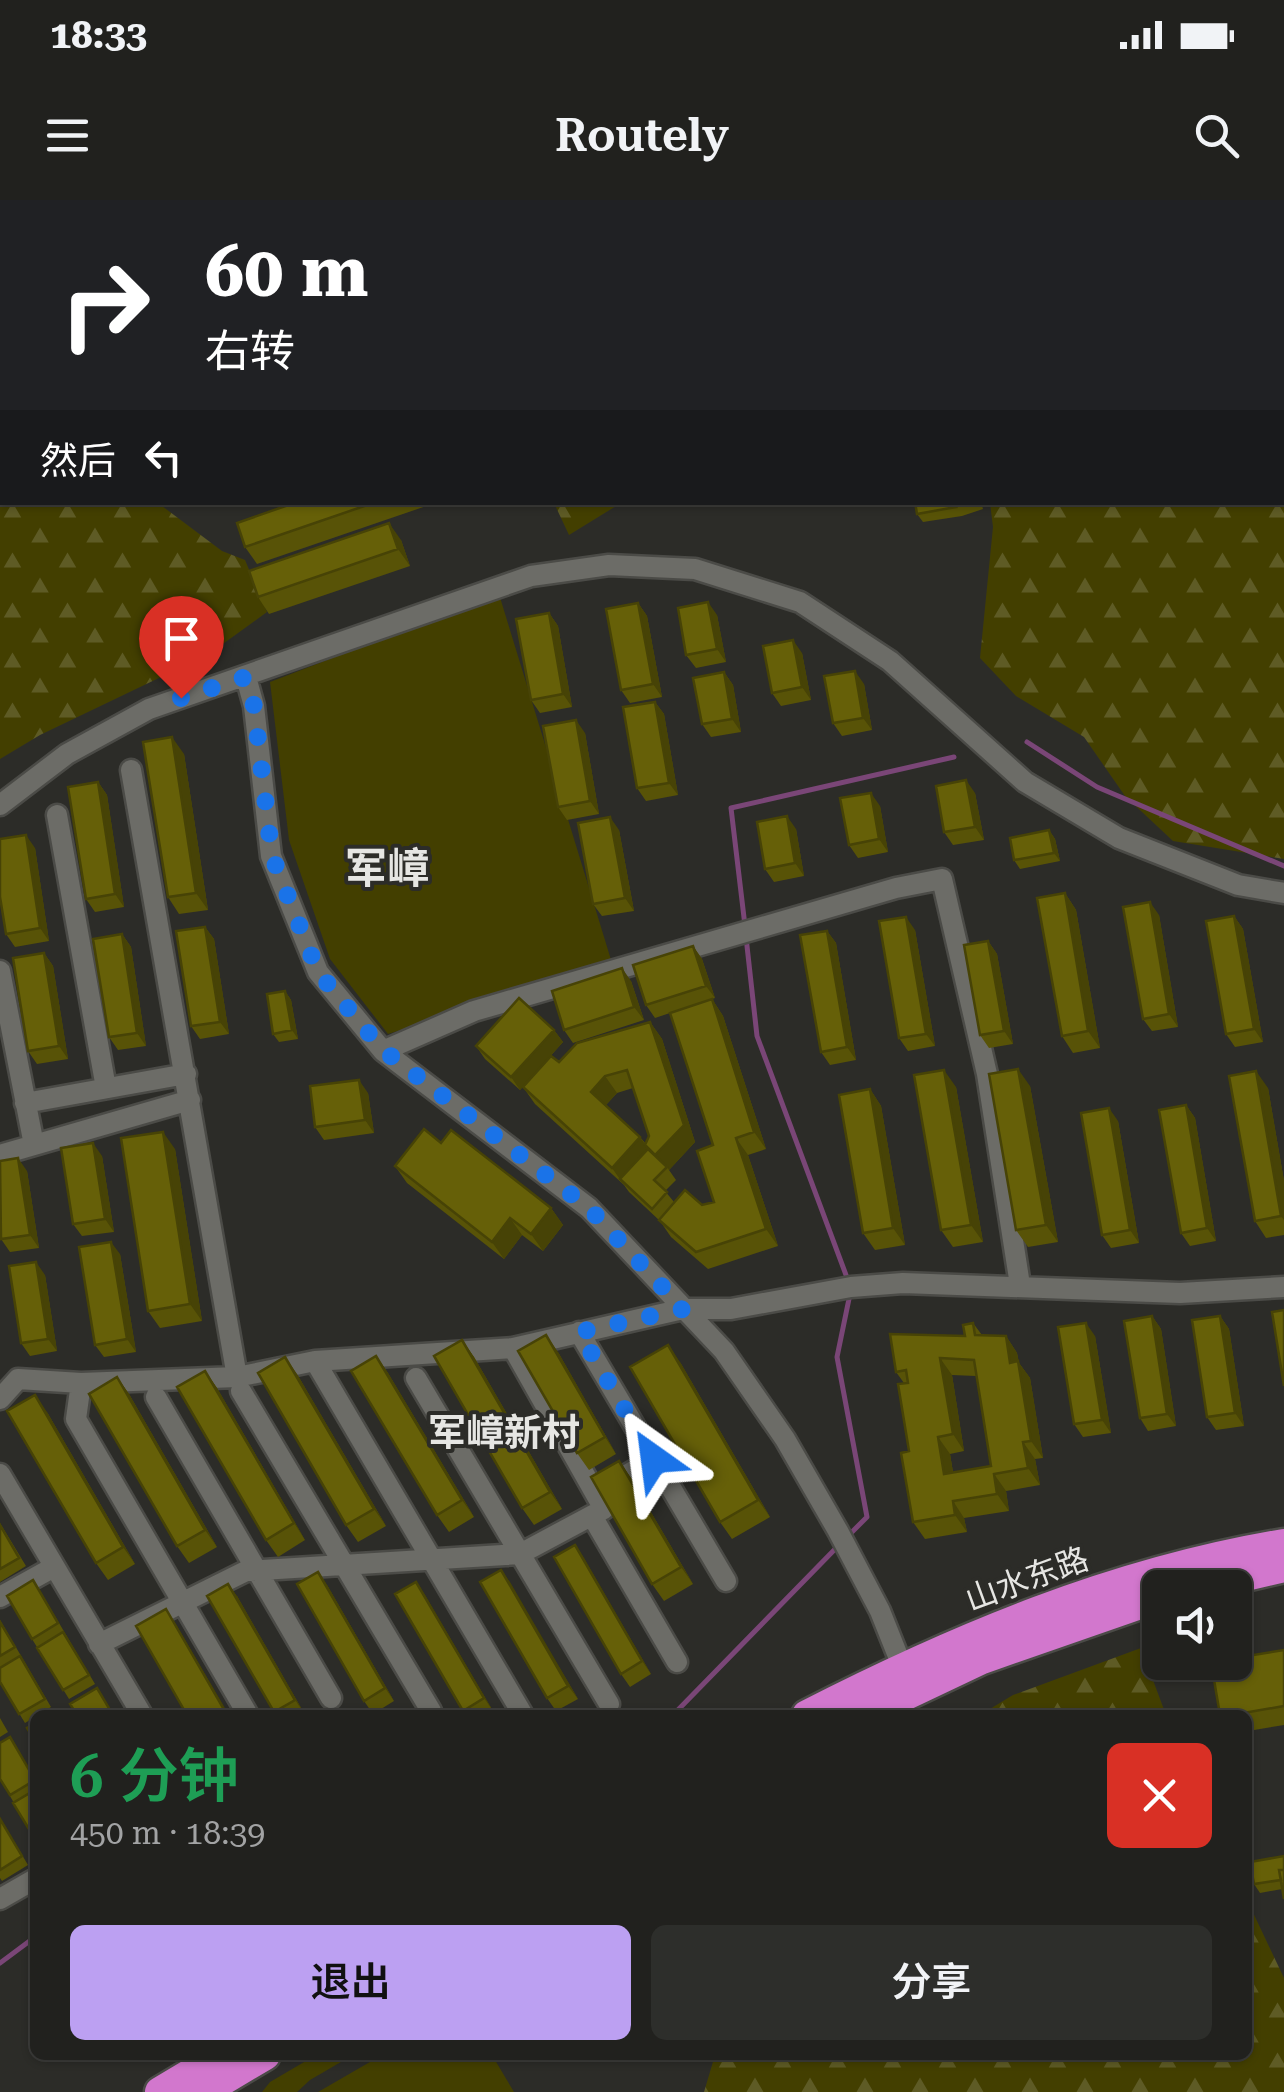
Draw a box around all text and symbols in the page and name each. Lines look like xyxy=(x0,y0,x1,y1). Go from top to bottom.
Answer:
text: 18:33 xyxy=(50,13,147,57)
icon: menu xyxy=(40,108,95,163)
icon: search xyxy=(1189,108,1244,163)
text: Routely xyxy=(555,109,729,162)
text: 60 m xyxy=(205,231,369,313)
icon: right xyxy=(40,240,170,370)
text: 右转 xyxy=(205,325,295,378)
icon: left xyxy=(136,430,191,485)
text: 然后 xyxy=(40,439,116,483)
pin xyxy=(139,596,224,699)
icon: arrive xyxy=(154,611,209,666)
district label: 军嶂 xyxy=(345,844,429,893)
position arrow xyxy=(602,1407,706,1511)
district label: 军嶂新村 xyxy=(428,1411,580,1455)
street label: 山水东路 xyxy=(960,1539,1094,1619)
map controls xyxy=(1142,1570,1252,1680)
button: sound xyxy=(1142,1570,1252,1680)
text: 6 分钟 xyxy=(70,1741,239,1812)
button: close xyxy=(1107,1743,1212,1848)
text: 450 m · 18:39 xyxy=(70,1814,265,1852)
button: 退出 xyxy=(70,1925,631,2040)
button: 分享 xyxy=(651,1925,1212,2040)

